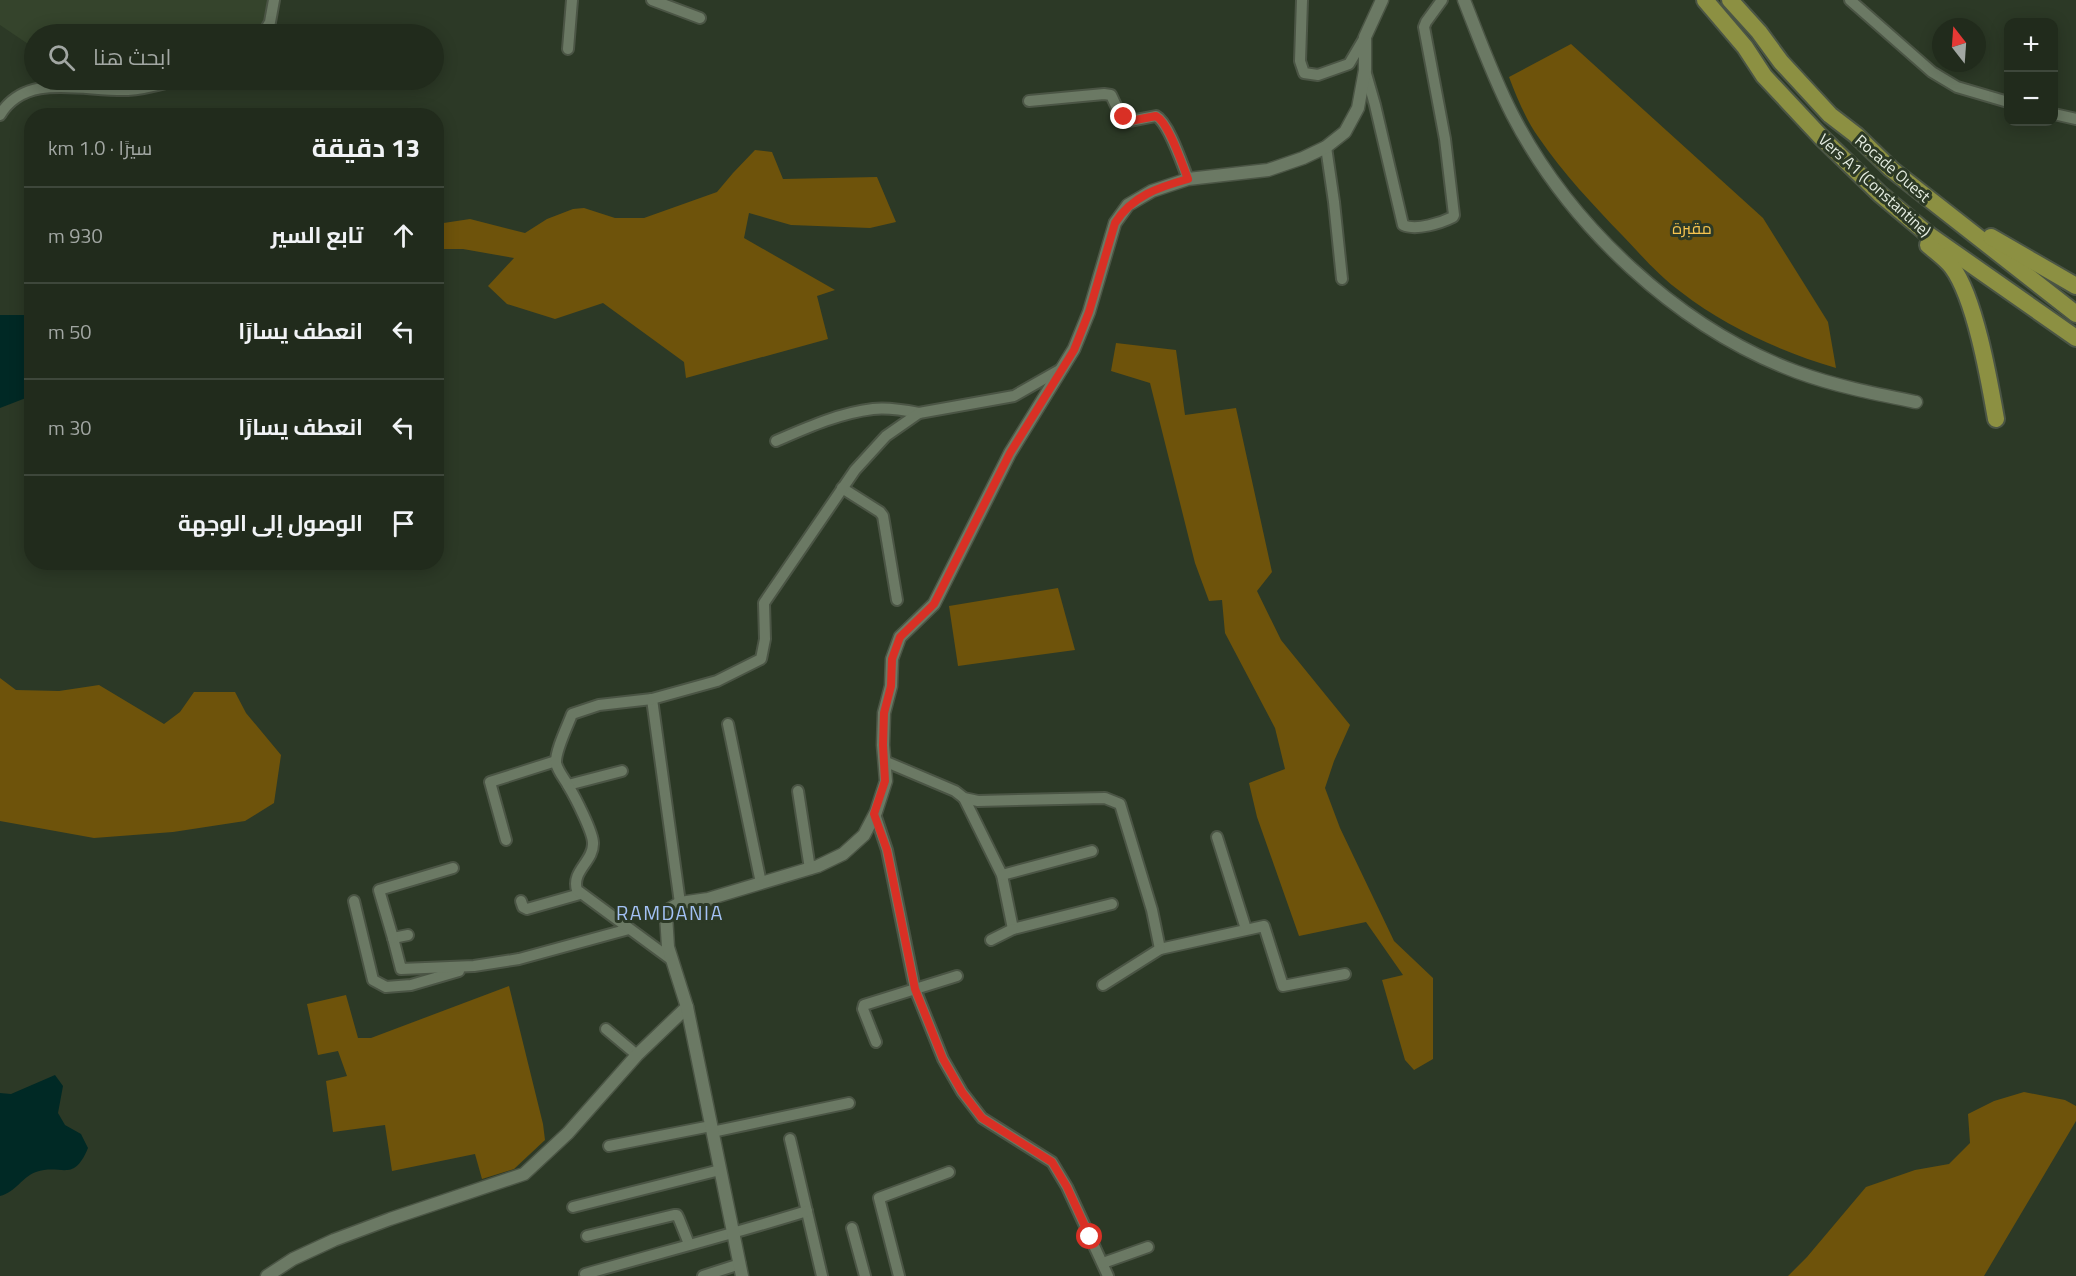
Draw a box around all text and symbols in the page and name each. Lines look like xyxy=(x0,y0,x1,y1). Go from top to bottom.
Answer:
north arrow xyxy=(1932,18,1986,72)
map controls xyxy=(2004,18,2058,126)
button: + xyxy=(2004,18,2058,72)
search box xyxy=(24,24,444,90)
text: ابحث هنا xyxy=(93,40,171,74)
icon: search xyxy=(45,41,78,74)
button: − xyxy=(2004,72,2058,126)
route end xyxy=(1110,103,1136,129)
text: 13 دقيقة xyxy=(312,128,420,167)
street label: Vers A1 (Constantine) xyxy=(1813,128,1937,242)
street label: Rocade Ouest xyxy=(1850,128,1936,208)
text: سيرًا · 1.0 km xyxy=(48,132,152,163)
park label: مقبرة xyxy=(1672,216,1712,240)
text: تابع السير xyxy=(271,218,363,252)
icon: ahead xyxy=(387,219,420,252)
text: 930 m xyxy=(48,220,103,251)
text: انعطف يسارًا xyxy=(238,314,363,348)
icon: left xyxy=(387,315,420,348)
text: 50 m xyxy=(48,316,92,347)
text: انعطف يسارًا xyxy=(238,410,363,444)
icon: left xyxy=(387,411,420,444)
text: 30 m xyxy=(48,412,92,443)
text: الوصول إلى الوجهة xyxy=(178,506,363,540)
icon: arrive xyxy=(387,507,420,540)
district label: RAMDANIA xyxy=(616,897,724,928)
route start xyxy=(1076,1223,1102,1249)

